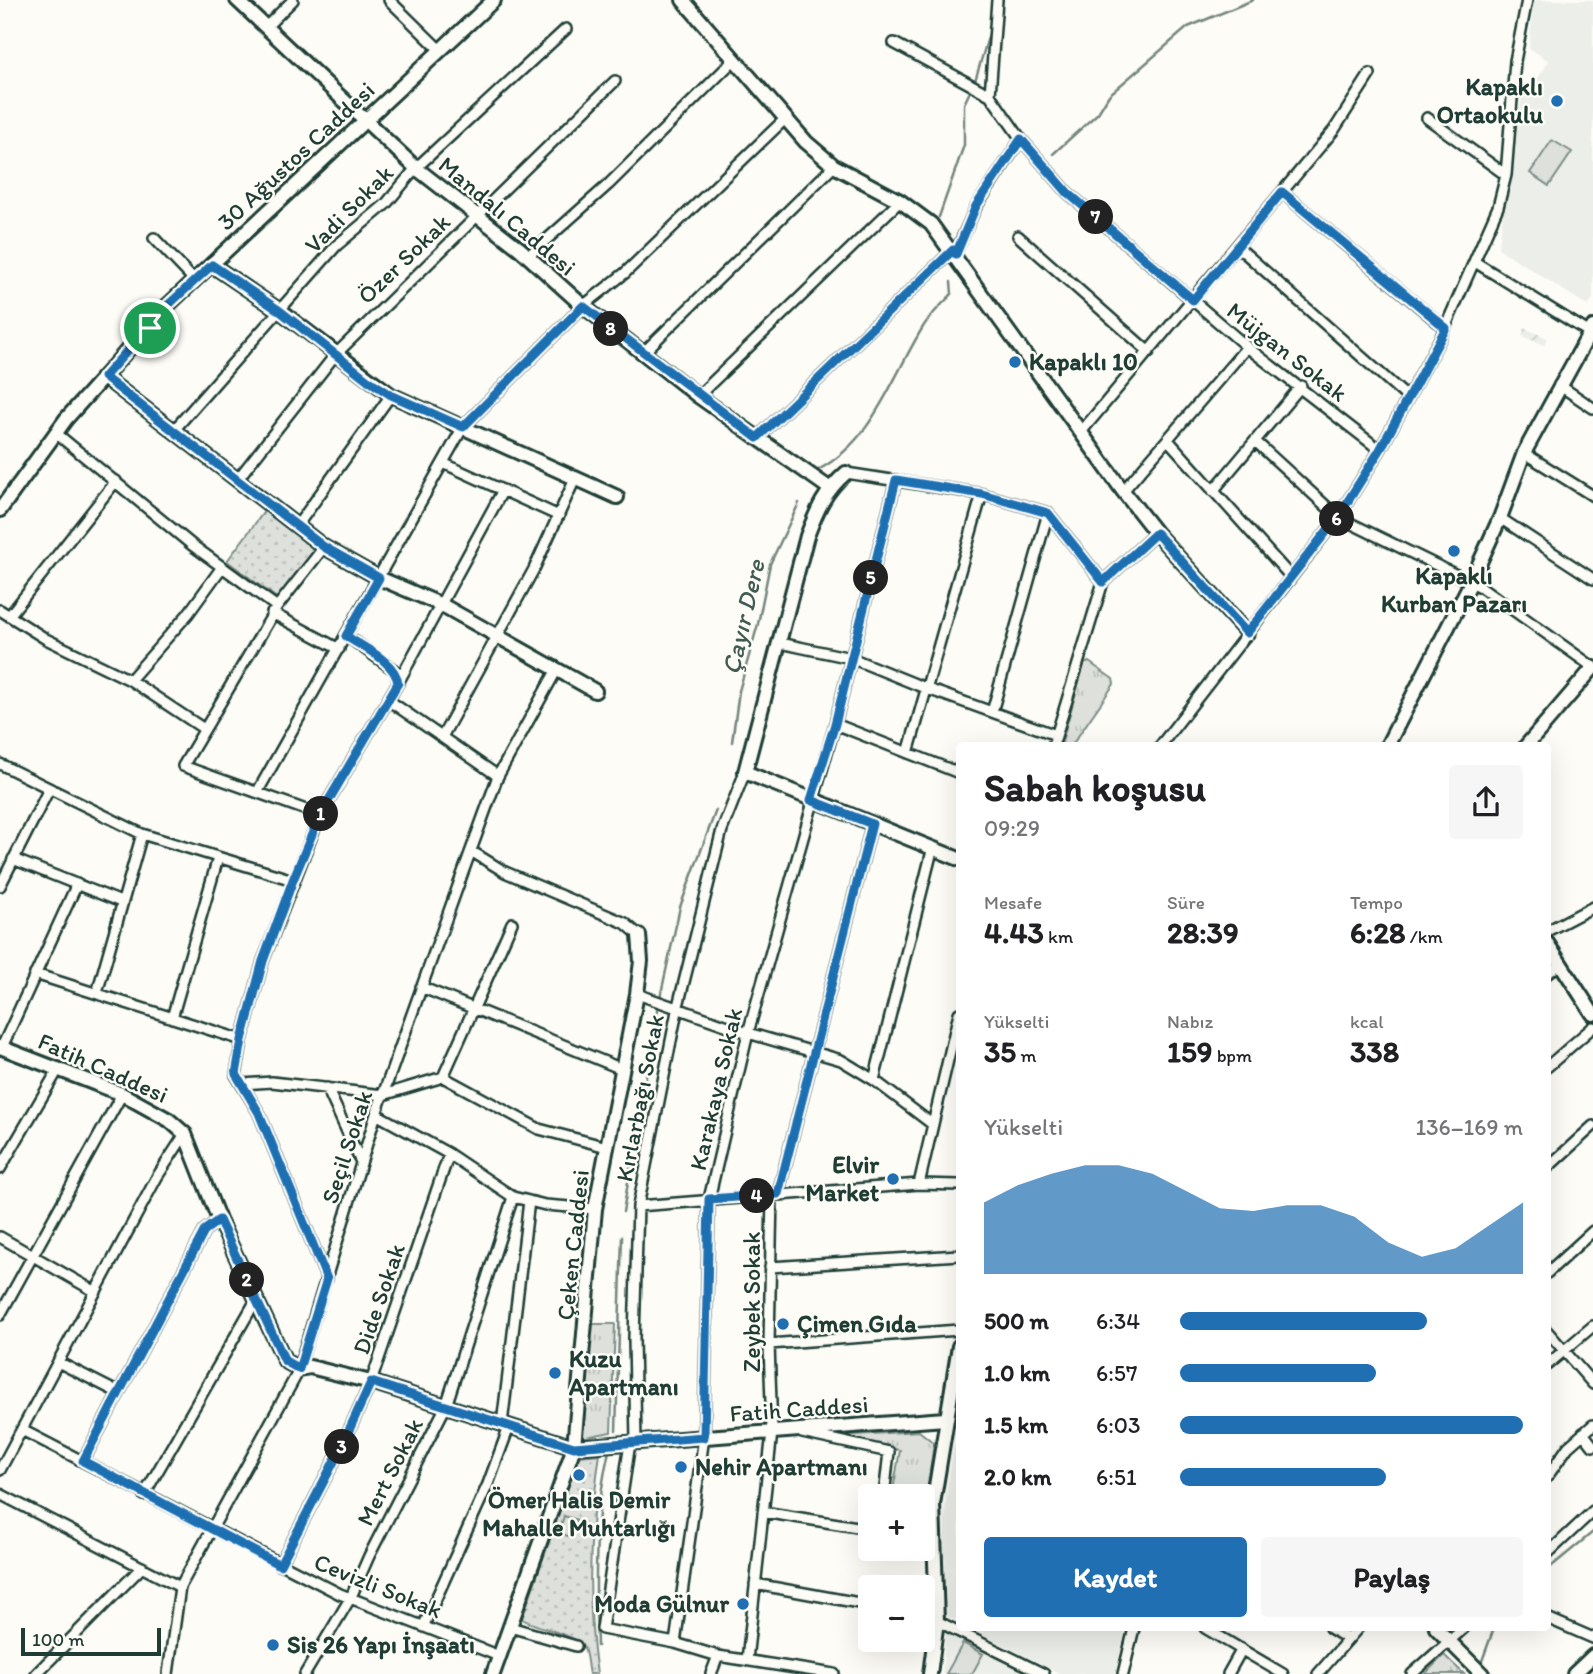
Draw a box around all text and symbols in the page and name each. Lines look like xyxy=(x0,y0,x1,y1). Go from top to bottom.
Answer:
place label: Kapaklı Ortaokulu xyxy=(1437,72,1544,129)
street label: 30 Ağustos Caddesi xyxy=(211,75,380,236)
marker: Kapaklı Ortaokulu xyxy=(1549,93,1565,109)
street label: Mandalı Caddesi xyxy=(433,150,582,281)
street label: Vadi Sokak xyxy=(298,158,399,259)
pin: 7 xyxy=(1078,200,1114,234)
text: 7 xyxy=(1091,205,1100,228)
street label: Özer Sokak xyxy=(351,207,456,310)
street label: Müjgan Sokak xyxy=(1221,296,1353,408)
pin xyxy=(120,298,180,358)
icon: arrive xyxy=(131,309,169,347)
pin: 8 xyxy=(594,312,628,346)
text: 8 xyxy=(605,317,616,340)
place label: Kapaklı 10 xyxy=(1029,347,1138,377)
marker: Kapaklı 10 xyxy=(1007,354,1023,370)
pin: 6 xyxy=(1320,502,1354,536)
text: 6 xyxy=(1331,507,1342,530)
marker: Kapaklı Kurban Pazarı xyxy=(1446,543,1462,559)
water label: Çayır Dere xyxy=(714,555,772,678)
pin: 5 xyxy=(854,560,888,596)
place label: Kapaklı Kurban Pazarı xyxy=(1381,561,1527,618)
text: 5 xyxy=(866,566,875,589)
text: Sabah koşusu xyxy=(984,765,1206,811)
button: share xyxy=(1449,765,1523,839)
pin: 1 xyxy=(304,796,338,832)
text: 1 xyxy=(316,802,325,825)
text: 09:29 xyxy=(984,814,1040,842)
text: Mesafe xyxy=(984,891,1042,914)
text: Süre xyxy=(1167,891,1205,914)
text: Tempo xyxy=(1350,891,1403,914)
text: 4.43 xyxy=(984,914,1044,951)
text: 28:39 xyxy=(1167,914,1239,951)
text: 6:28 xyxy=(1350,914,1405,951)
text: km xyxy=(1044,925,1073,948)
text: /km xyxy=(1405,925,1443,948)
street label: Karakaya Sokak xyxy=(683,1005,748,1173)
text: Yükselti xyxy=(984,1010,1049,1033)
text: Nabız xyxy=(1167,1010,1213,1033)
text: kcal xyxy=(1350,1010,1384,1033)
street label: Kırlarbağı Sokak xyxy=(609,1012,670,1184)
street label: Fatih Caddesi xyxy=(34,1026,173,1109)
text: 35 xyxy=(984,1033,1016,1070)
text: 159 xyxy=(1167,1033,1212,1070)
text: 338 xyxy=(1350,1033,1399,1070)
text: m xyxy=(1016,1044,1036,1067)
text: bpm xyxy=(1212,1044,1252,1067)
street label: Seçil Sokak xyxy=(315,1086,379,1207)
text: Yükselti xyxy=(984,1113,1063,1141)
text: 136–169 m xyxy=(1415,1113,1523,1141)
place label: Elvir Market xyxy=(805,1150,879,1207)
street label: Çeken Caddesi xyxy=(550,1168,595,1322)
marker: Elvir Market xyxy=(885,1171,901,1187)
pin: 4 xyxy=(740,1178,774,1214)
text: 4 xyxy=(751,1184,762,1207)
street label: Zeybek Sokak xyxy=(737,1232,766,1372)
street label: Dide Sokak xyxy=(346,1239,411,1358)
pin: 2 xyxy=(230,1262,264,1298)
text: 2 xyxy=(242,1268,252,1291)
text: 500 m xyxy=(984,1307,1049,1335)
text: 6:34 xyxy=(1096,1307,1140,1335)
place label: Çimen Gıda xyxy=(797,1309,917,1339)
marker: Çimen Gıda xyxy=(775,1316,791,1332)
place label: Kuzu Apartmanı xyxy=(568,1344,679,1402)
text: 1.0 km xyxy=(984,1359,1050,1387)
text: 6:57 xyxy=(1096,1359,1137,1387)
marker: Kuzu Apartmanı xyxy=(547,1365,563,1381)
street label: Fatih Caddesi xyxy=(729,1389,869,1428)
text: 1.5 km xyxy=(984,1411,1048,1439)
text: 6:03 xyxy=(1096,1411,1141,1439)
street label: Mert Sokak xyxy=(350,1412,429,1531)
pin: 3 xyxy=(324,1430,360,1464)
text: 3 xyxy=(336,1435,347,1458)
place label: Nehir Apartmanı xyxy=(695,1452,868,1482)
marker: Nehir Apartmanı xyxy=(673,1459,689,1475)
text: 2.0 km xyxy=(984,1463,1052,1491)
text: 6:51 xyxy=(1096,1463,1137,1491)
marker: Ömer Halis Demir Mahalle Muhtarlığı xyxy=(571,1467,587,1483)
map controls xyxy=(858,1484,935,1652)
button: + xyxy=(858,1484,935,1561)
place label: Ömer Halis Demir Mahalle Muhtarlığı xyxy=(482,1485,676,1543)
button: Kaydet xyxy=(984,1537,1247,1617)
button: Paylaş xyxy=(1261,1537,1523,1617)
street label: Cevizli Sokak xyxy=(310,1547,446,1624)
button: − xyxy=(858,1575,935,1652)
place label: Moda Gülnur xyxy=(594,1589,729,1618)
marker: Moda Gülnur xyxy=(735,1596,751,1612)
scale bar xyxy=(21,1625,161,1657)
text: 100 m xyxy=(32,1628,84,1651)
place label: Sis 26 Yapı İnşaatı xyxy=(287,1630,475,1660)
marker: Sis 26 Yapı İnşaatı xyxy=(265,1637,281,1653)

